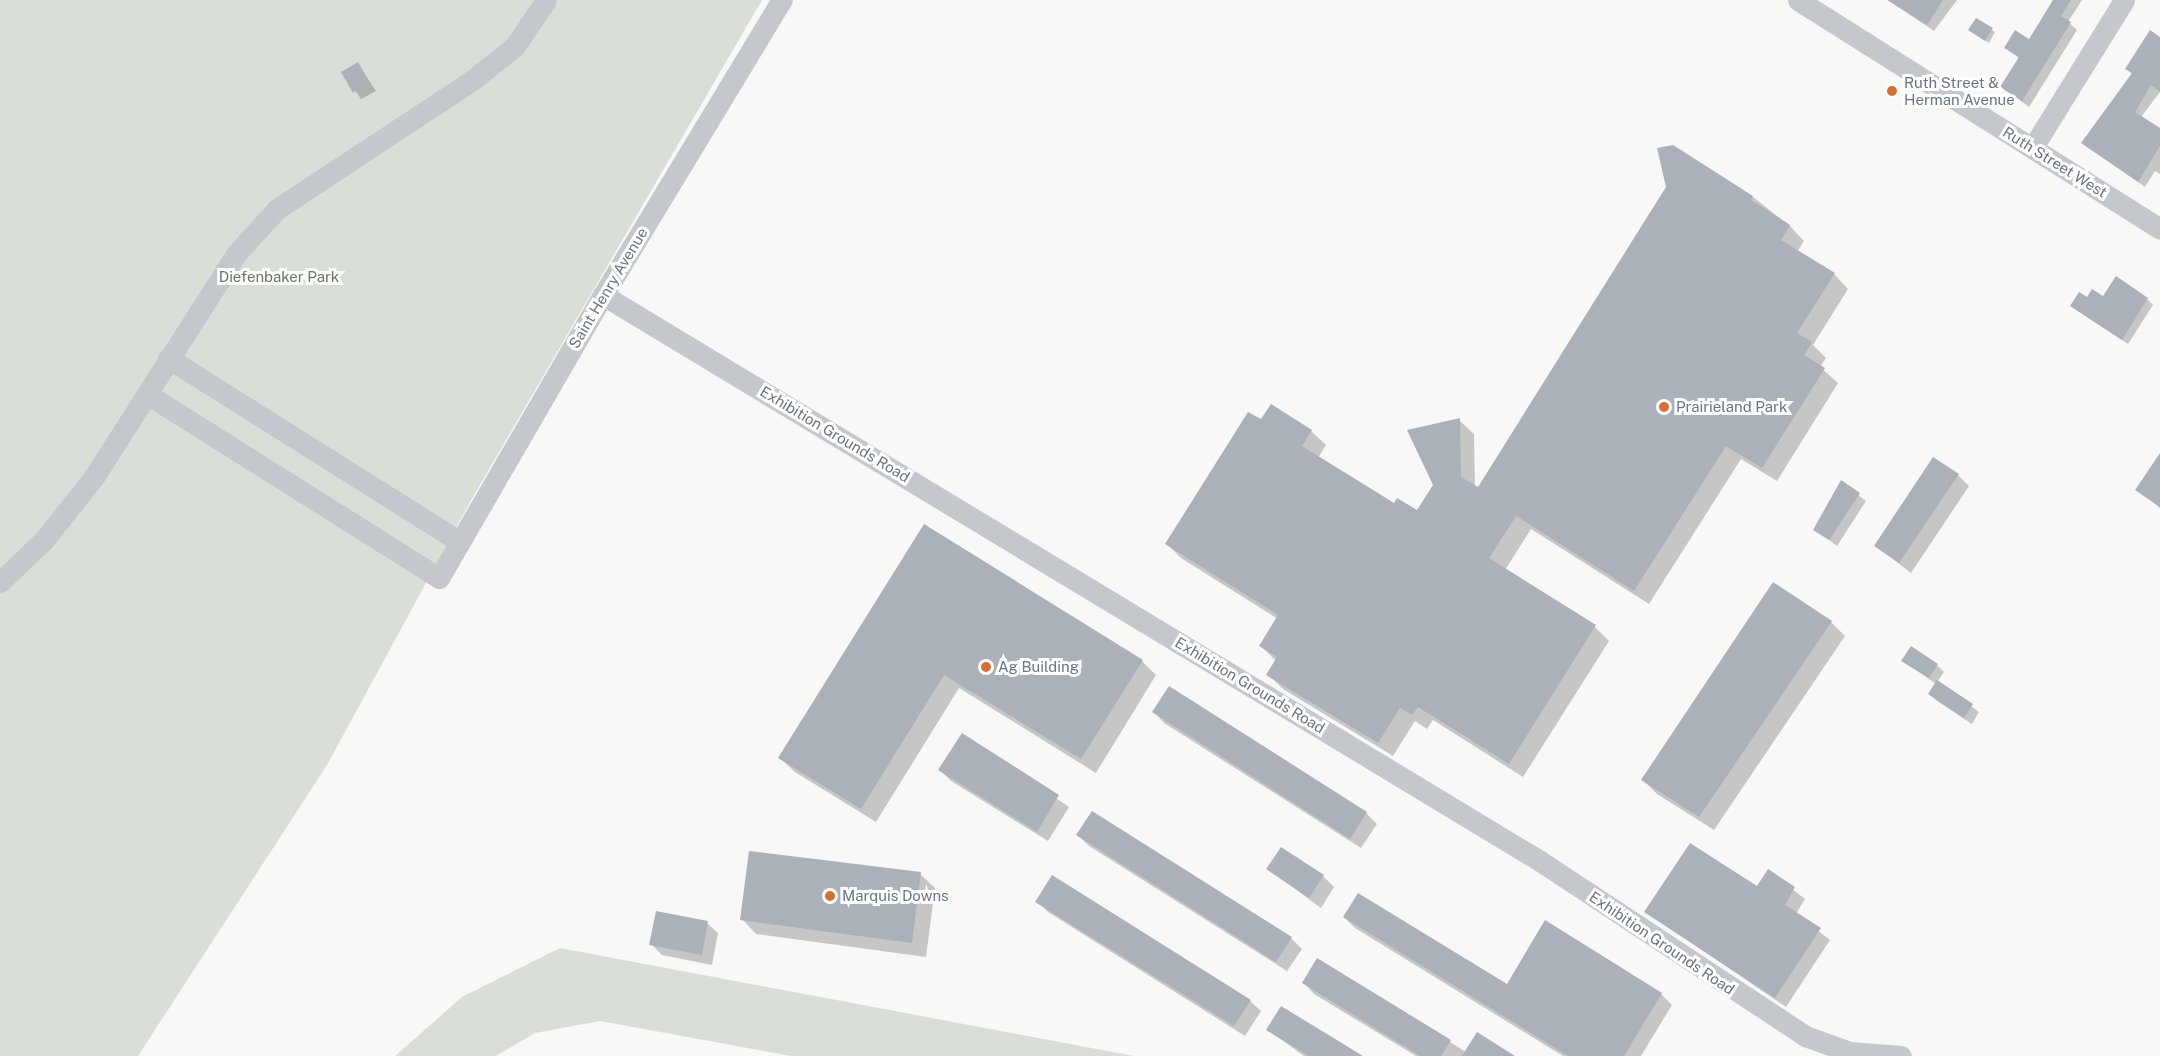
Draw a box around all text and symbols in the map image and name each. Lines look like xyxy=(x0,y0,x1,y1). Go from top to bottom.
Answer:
place label: Ruth Street & Herman Avenue xyxy=(1904,73,2015,108)
marker: Ruth Street & Herman Avenue xyxy=(1885,84,1899,98)
street label: Ruth Street West xyxy=(1999,123,2111,201)
street label: Saint Henry Avenue xyxy=(565,224,651,352)
park label: Diefenbaker Park xyxy=(219,268,339,286)
street label: Exhibition Grounds Road xyxy=(757,382,913,486)
place label: Prairieland Park xyxy=(1676,398,1787,416)
marker: Prairieland Park xyxy=(1657,400,1671,414)
street label: Exhibition Grounds Road xyxy=(1172,633,1328,737)
place label: Ag Building xyxy=(998,658,1079,676)
marker: Ag Building xyxy=(979,660,993,674)
place label: Marquis Downs xyxy=(842,887,949,905)
street label: Exhibition Grounds Road xyxy=(1586,888,1738,998)
marker: Marquis Downs xyxy=(823,889,837,903)

